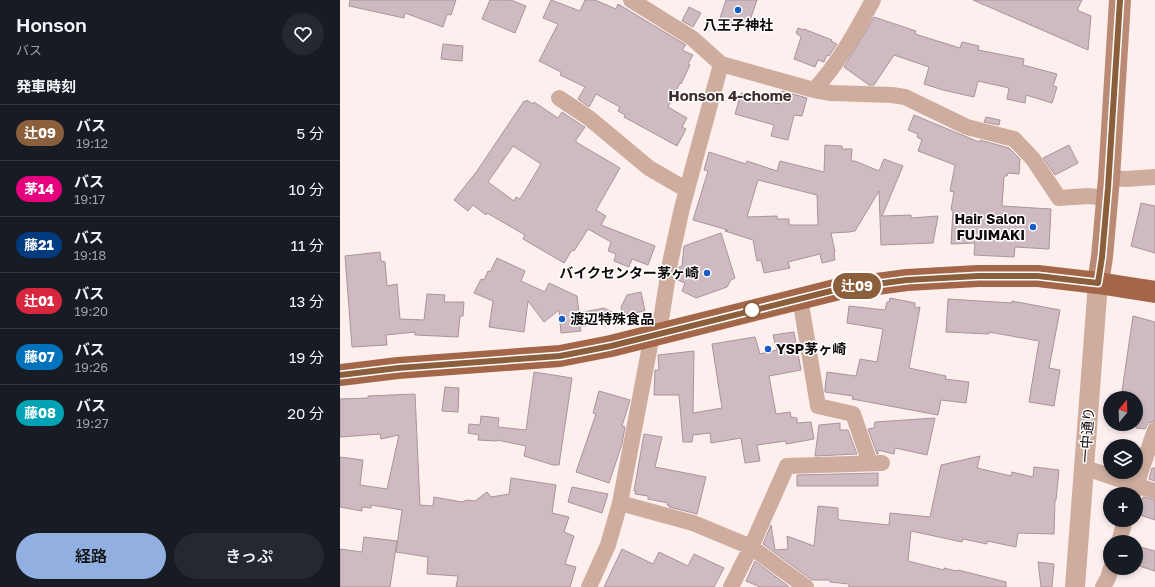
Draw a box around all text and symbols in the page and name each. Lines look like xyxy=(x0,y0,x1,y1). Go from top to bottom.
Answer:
marker: 八王子神社 xyxy=(733,5,743,15)
text: Honson xyxy=(16,13,87,36)
button: heart xyxy=(282,13,324,55)
place label: 八王子神社 xyxy=(703,16,773,33)
text: バス xyxy=(16,42,42,58)
text: 発車時刻 xyxy=(16,77,76,95)
district label: Honson 4-chome xyxy=(668,86,792,104)
text: バス xyxy=(76,116,106,134)
text: 辻09 xyxy=(24,124,56,141)
text: 5 分 xyxy=(297,124,324,142)
text: 19:12 xyxy=(76,135,108,151)
text: バス xyxy=(74,172,104,190)
text: 茅14 xyxy=(24,180,54,197)
text: 10 分 xyxy=(289,180,324,198)
text: 19:17 xyxy=(74,191,105,207)
place label: Hair Salon FUJIMAKI xyxy=(954,210,1025,243)
marker: Hair Salon FUJIMAKI xyxy=(1028,222,1038,232)
text: バス xyxy=(74,228,104,246)
text: 藤21 xyxy=(24,236,54,253)
text: 11 分 xyxy=(291,236,324,254)
text: 19:18 xyxy=(74,247,106,263)
place label: バイクセンター茅ヶ崎 xyxy=(559,264,699,281)
marker: バイクセンター茅ヶ崎 xyxy=(702,268,712,278)
line badge: 辻09 xyxy=(834,273,880,299)
text: 辻09 xyxy=(841,277,873,294)
text: バス xyxy=(74,284,104,302)
text: 辻01 xyxy=(24,292,54,309)
text: 13 分 xyxy=(289,292,324,310)
unlabelled marker xyxy=(743,301,761,319)
text: 19:20 xyxy=(74,303,108,319)
place label: 渡辺特殊食品 xyxy=(570,310,654,327)
marker: 渡辺特殊食品 xyxy=(557,314,567,324)
text: バス xyxy=(75,340,105,358)
place label: YSP茅ヶ崎 xyxy=(776,340,846,357)
marker: YSP茅ヶ崎 xyxy=(763,344,773,354)
text: 藤07 xyxy=(24,348,55,365)
text: 19 分 xyxy=(289,348,324,366)
text: 19:26 xyxy=(75,359,108,375)
north arrow xyxy=(1103,391,1143,431)
map controls xyxy=(1103,391,1143,575)
text: バス xyxy=(76,396,106,414)
text: 藤08 xyxy=(24,404,56,421)
text: 20 分 xyxy=(287,404,324,422)
street label: 一中通り xyxy=(1076,406,1097,463)
text: 19:27 xyxy=(76,415,109,431)
button: layers xyxy=(1103,439,1143,479)
button: + xyxy=(1103,487,1143,527)
button: 経路 xyxy=(16,533,166,579)
button: きっぷ xyxy=(174,533,324,579)
button: − xyxy=(1103,535,1143,575)

